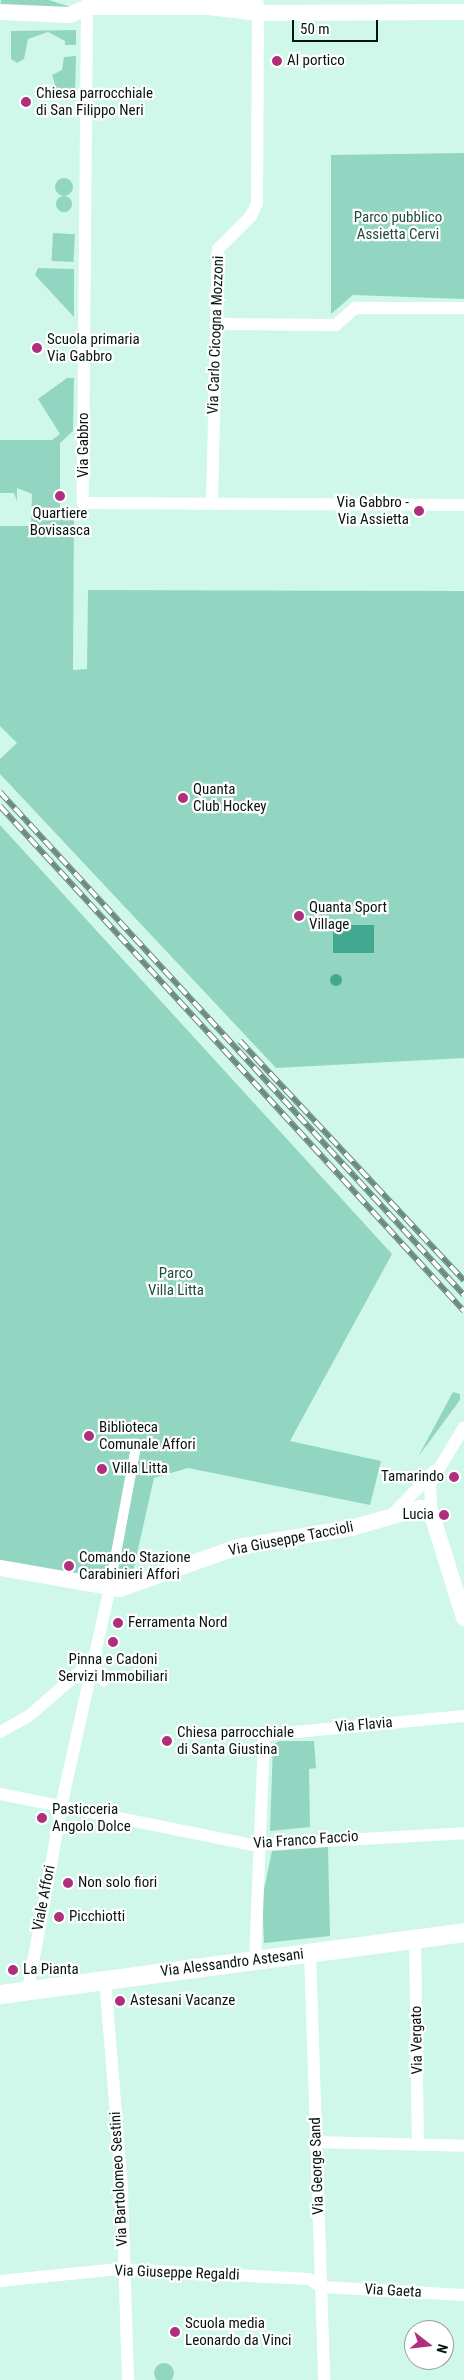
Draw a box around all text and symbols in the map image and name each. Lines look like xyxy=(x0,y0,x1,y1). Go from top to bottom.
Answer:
scale bar xyxy=(294,10,380,42)
text: 50 m xyxy=(300,20,330,38)
place label: Al portico xyxy=(287,52,345,70)
marker: Al portico xyxy=(271,55,283,67)
place label: Chiesa parrocchiale di San Filippo Neri xyxy=(36,84,153,119)
marker: Chiesa parrocchiale di San Filippo Neri xyxy=(20,96,32,108)
park label: Parco pubblico Assietta Cervi xyxy=(354,208,442,243)
street label: Via Carlo Cicogna Mozzoni xyxy=(204,255,228,415)
place label: Scuola primaria Via Gabbro xyxy=(47,330,140,365)
marker: Scuola primaria Via Gabbro xyxy=(31,342,43,354)
street label: Via Gabbro xyxy=(75,412,93,478)
marker: Quartiere Bovisasca xyxy=(54,490,66,502)
place label: Via Gabbro - Via Assietta xyxy=(337,493,409,528)
place label: Quartiere Bovisasca xyxy=(30,504,90,539)
marker: Via Gabbro - Via Assietta xyxy=(413,505,425,517)
place label: Quanta Club Hockey xyxy=(193,780,267,815)
marker: Quanta Club Hockey xyxy=(177,792,189,804)
place label: Quanta Sport Village xyxy=(309,898,387,933)
marker: Quanta Sport Village xyxy=(293,910,305,922)
park label: Parco Villa Litta xyxy=(148,1264,204,1299)
place label: Biblioteca Comunale Affori xyxy=(99,1418,196,1453)
marker: Biblioteca Comunale Affori xyxy=(83,1430,95,1442)
place label: Villa Litta xyxy=(112,1460,168,1478)
marker: Villa Litta xyxy=(96,1463,108,1475)
place label: Tamarindo xyxy=(381,1468,444,1486)
marker: Tamarindo xyxy=(448,1471,460,1483)
place label: Lucia xyxy=(402,1506,434,1524)
marker: Lucia xyxy=(438,1509,450,1521)
street label: Via Giuseppe Taccioli xyxy=(227,1518,355,1560)
place label: Comando Stazione Carabinieri Affori xyxy=(79,1548,190,1583)
marker: Comando Stazione Carabinieri Affori xyxy=(63,1560,75,1572)
place label: Ferramenta Nord xyxy=(128,1614,227,1632)
marker: Ferramenta Nord xyxy=(112,1617,124,1629)
marker: Pinna e Cadoni Servizi Immobiliari xyxy=(107,1636,119,1648)
place label: Pinna e Cadoni Servizi Immobiliari xyxy=(58,1650,168,1685)
street label: Via Flavia xyxy=(335,1714,393,1736)
place label: Chiesa parrocchiale di Santa Giustina xyxy=(177,1723,294,1758)
marker: Chiesa parrocchiale di Santa Giustina xyxy=(161,1735,173,1747)
place label: Pasticceria Angolo Dolce xyxy=(52,1800,131,1835)
marker: Pasticceria Angolo Dolce xyxy=(36,1812,48,1824)
street label: Via Franco Faccio xyxy=(253,1827,359,1853)
street label: Viale Affori xyxy=(29,1864,59,1932)
place label: Non solo fiori xyxy=(78,1874,157,1892)
marker: Non solo fiori xyxy=(62,1877,74,1889)
place label: Picchiotti xyxy=(69,1908,125,1926)
marker: Picchiotti xyxy=(53,1911,65,1923)
street label: Via Alessandro Astesani xyxy=(159,1945,305,1981)
place label: La Pianta xyxy=(23,1961,79,1979)
marker: La Pianta xyxy=(7,1964,19,1976)
place label: Astesani Vacanze xyxy=(130,1992,235,2010)
marker: Astesani Vacanze xyxy=(114,1995,126,2007)
street label: Via Vergato xyxy=(407,2006,427,2074)
street label: Via Bartolomeo Sestini xyxy=(106,2111,132,2247)
street label: Via George Sand xyxy=(306,2117,328,2215)
street label: Via Giuseppe Regaldi xyxy=(114,2262,240,2284)
street label: Via Gaeta xyxy=(364,2281,422,2301)
place label: Scuola media Leonardo da Vinci xyxy=(185,2314,292,2349)
north arrow xyxy=(404,2320,454,2370)
marker: Scuola media Leonardo da Vinci xyxy=(169,2326,181,2338)
text: N xyxy=(434,2343,451,2355)

